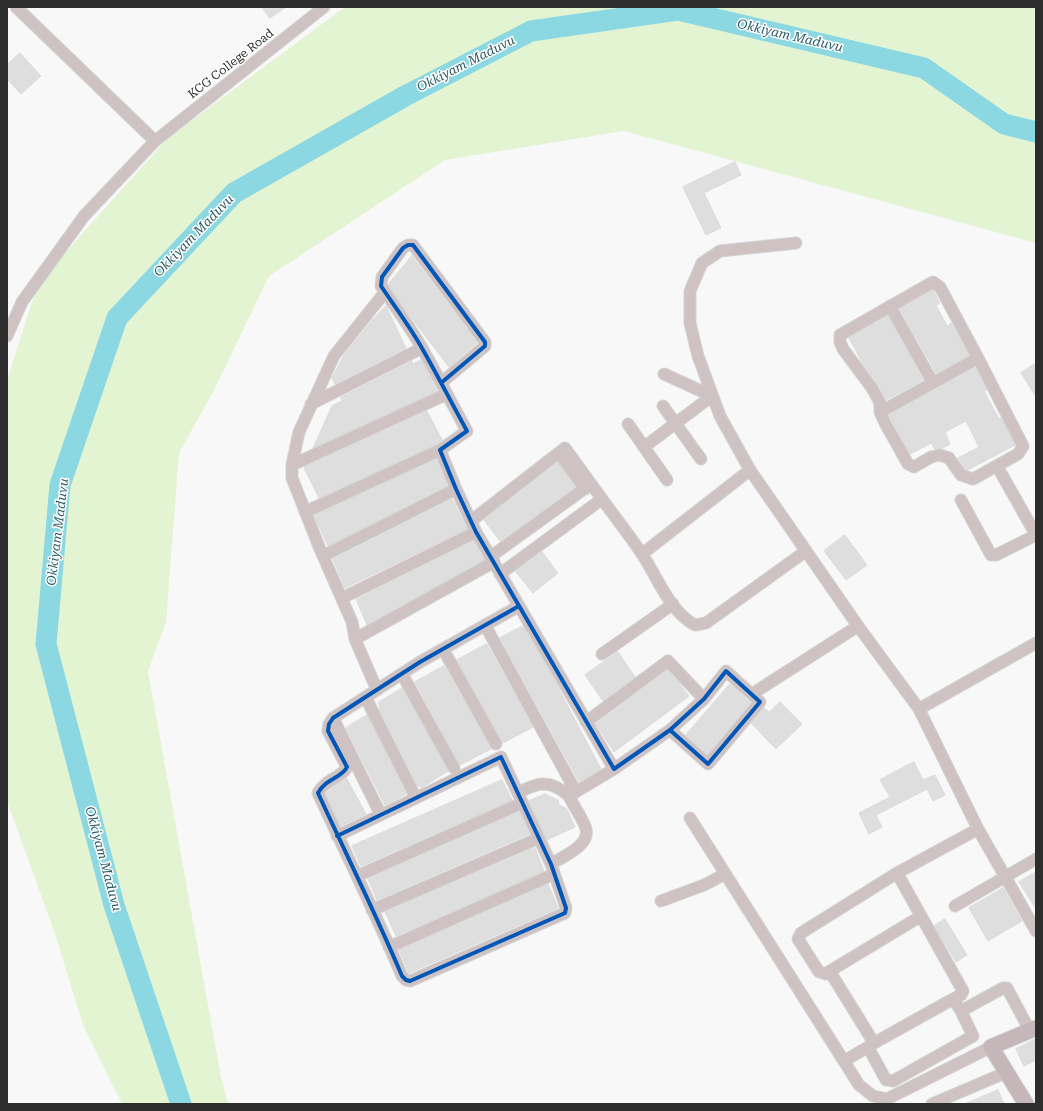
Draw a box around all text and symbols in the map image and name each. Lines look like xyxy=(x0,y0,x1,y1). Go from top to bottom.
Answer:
water label: Okkiyam Maduvu xyxy=(736,16,844,56)
street label: KCG College Road xyxy=(185,26,277,102)
water label: Okkiyam Maduvu xyxy=(414,33,518,95)
water label: Okkiyam Maduvu xyxy=(151,192,237,280)
water label: Okkiyam Maduvu xyxy=(44,478,72,586)
water label: Okkiyam Maduvu xyxy=(82,805,124,913)

